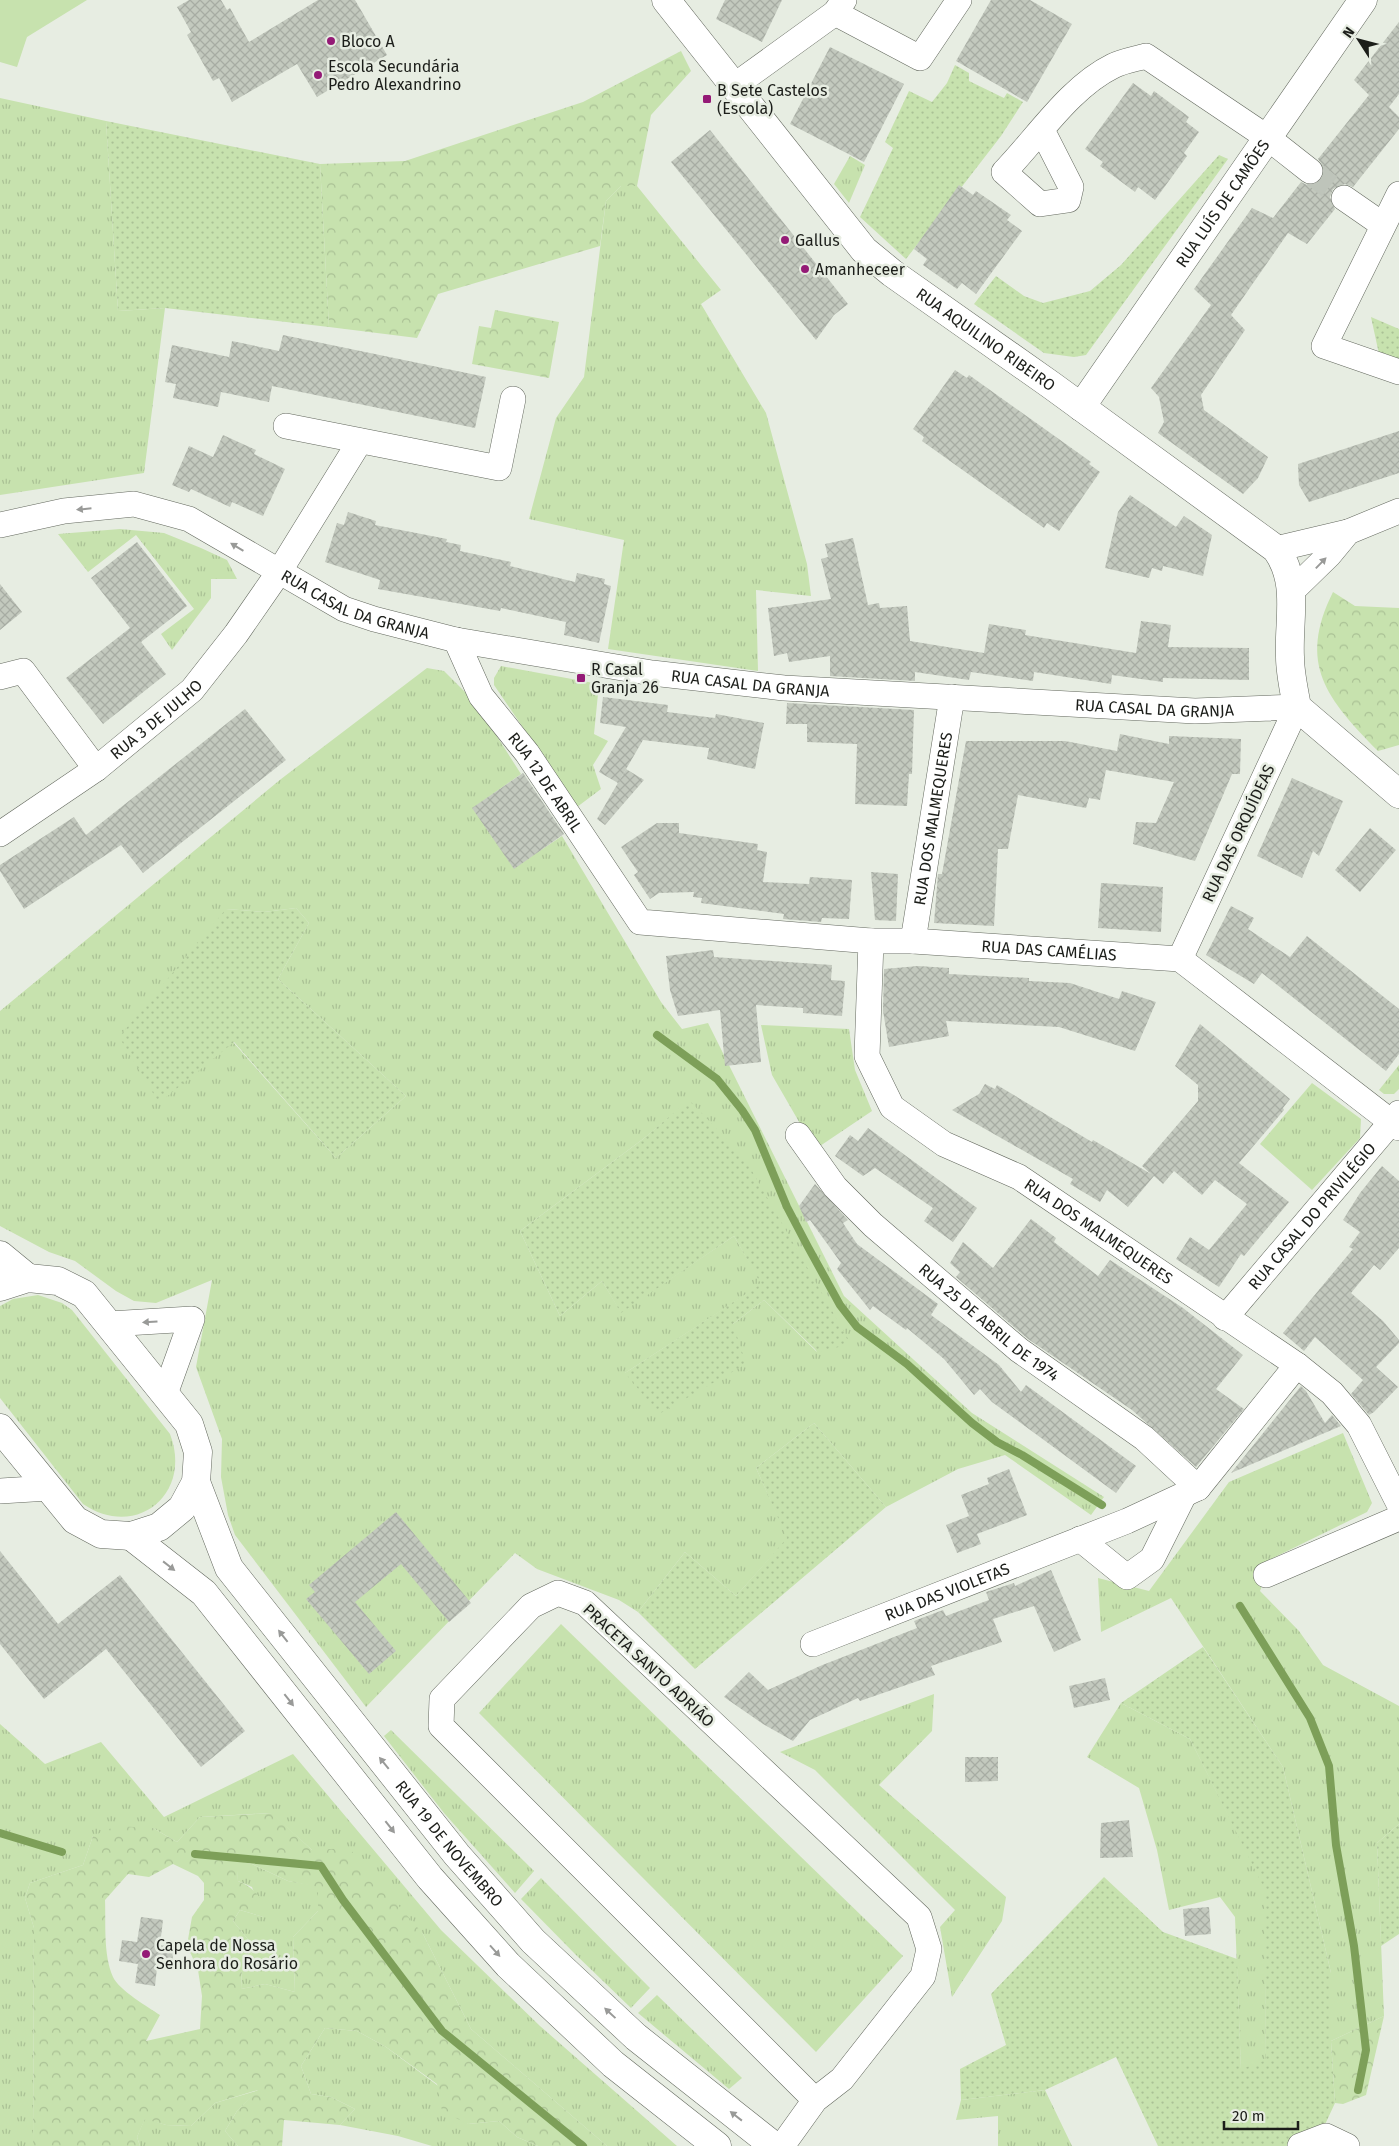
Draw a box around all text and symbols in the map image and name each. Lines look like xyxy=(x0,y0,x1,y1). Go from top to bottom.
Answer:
north arrow xyxy=(1334,15,1384,65)
text: N xyxy=(1339,24,1358,41)
place label: Bloco A xyxy=(341,32,396,51)
marker: Bloco A xyxy=(325,35,337,47)
place label: Escola Secundária Pedro Alexandrino xyxy=(328,57,461,94)
marker: Escola Secundária Pedro Alexandrino xyxy=(312,69,324,81)
place label: B Sete Castelos (Escola) xyxy=(717,81,827,118)
marker: B Sete Castelos (Escola) xyxy=(701,93,713,105)
street label: RUA LUÍS DE CAMÕES xyxy=(1172,136,1274,271)
place label: Gallus xyxy=(795,231,840,250)
marker: Gallus xyxy=(779,234,791,246)
place label: Amanheceer xyxy=(815,260,906,279)
marker: Amanheceer xyxy=(799,263,811,275)
street label: RUA AQUILINO RIBEIRO xyxy=(912,284,1059,395)
one-way arrow xyxy=(76,505,92,513)
one-way arrow xyxy=(230,543,243,552)
one-way arrow xyxy=(1315,557,1327,569)
street label: RUA CASAL DA GRANJA xyxy=(278,566,432,643)
place label: R Casal Granja 26 xyxy=(591,660,659,697)
street label: RUA CASAL DA GRANJA xyxy=(670,666,831,701)
marker: R Casal Granja 26 xyxy=(575,672,587,684)
street label: RUA 3 DE JULHO xyxy=(106,676,207,763)
street label: RUA CASAL DA GRANJA xyxy=(1074,695,1235,721)
street label: RUA 12 DE ABRIL xyxy=(504,729,586,836)
street label: RUA DOS MALMEQUERES xyxy=(910,730,956,907)
street label: RUA DAS ORQUÍDEAS xyxy=(1197,761,1279,905)
street label: RUA DAS CAMÉLIAS xyxy=(981,937,1118,965)
street label: RUA CASAL DO PRIVILÉGIO xyxy=(1244,1139,1380,1294)
street label: RUA DOS MALMEQUERES xyxy=(1021,1174,1177,1288)
street label: RUA 25 DE ABRIL DE 1974 xyxy=(915,1260,1063,1386)
one-way arrow xyxy=(142,1318,158,1326)
street label: RUA DAS VIOLETAS xyxy=(882,1559,1013,1625)
one-way arrow xyxy=(162,1561,175,1572)
street label: PRACETA SANTO ADRIÃO xyxy=(579,1600,718,1731)
one-way arrow xyxy=(277,1630,288,1643)
one-way arrow xyxy=(283,1693,294,1706)
one-way arrow xyxy=(379,1757,390,1770)
street label: RUA 19 DE NOVEMBRO xyxy=(391,1777,507,1911)
one-way arrow xyxy=(384,1820,395,1833)
place label: Capela de Nossa Senhora do Rosário xyxy=(156,1936,298,1973)
one-way arrow xyxy=(489,1944,501,1956)
marker: Capela de Nossa Senhora do Rosário xyxy=(140,1948,152,1960)
one-way arrow xyxy=(605,2007,617,2019)
scale bar xyxy=(1224,2098,1298,2130)
text: 20 m xyxy=(1232,2107,1265,2125)
one-way arrow xyxy=(729,2111,742,2122)

